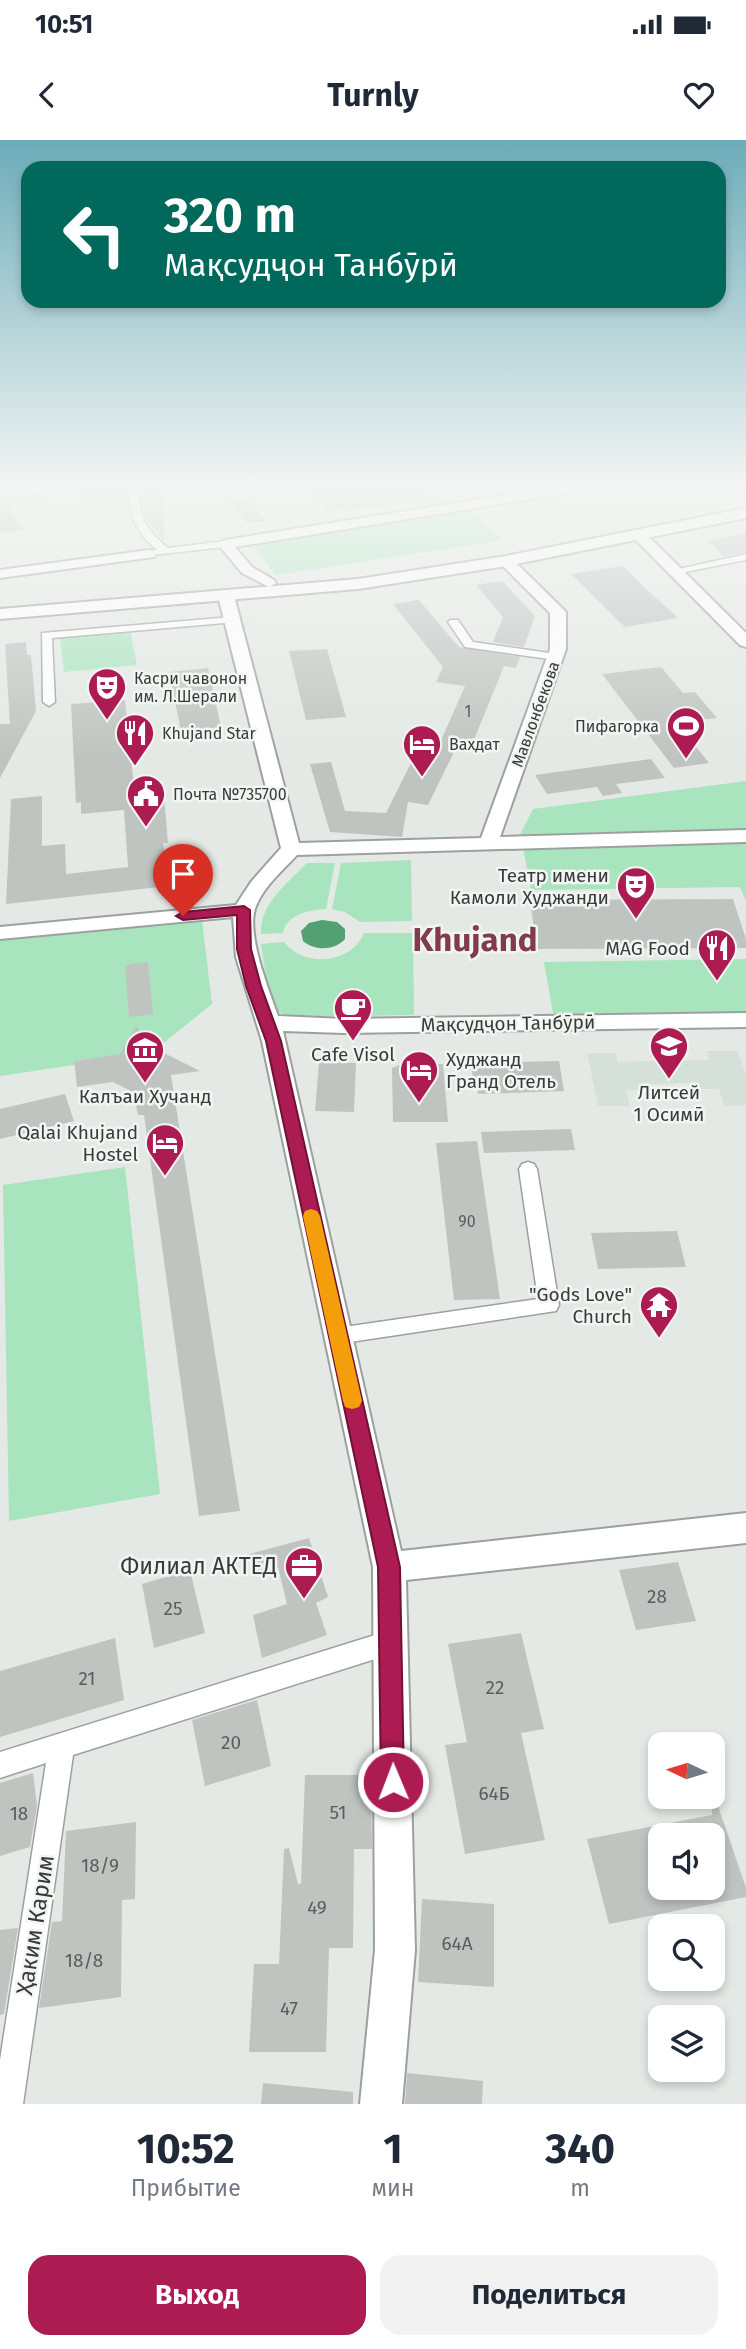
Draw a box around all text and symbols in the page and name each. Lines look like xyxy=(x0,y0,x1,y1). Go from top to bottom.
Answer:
text: 10:51 xyxy=(35,9,93,40)
icon: back xyxy=(28,76,66,114)
text: Turnly xyxy=(327,76,419,114)
icon: heart xyxy=(680,76,718,114)
text: 320 m xyxy=(164,186,296,245)
icon: left xyxy=(49,189,140,280)
text: Мақсудҷон Танбӯрӣ xyxy=(164,246,458,284)
street label: Мавлонбекова xyxy=(508,659,563,770)
theatre icon: Касри чавонон им. Л.Шерали xyxy=(86,666,128,721)
place label: Касри чавонон им. Л.Шерали xyxy=(134,669,247,706)
house number: 1 xyxy=(465,702,471,721)
sports icon: Пифагорка xyxy=(665,705,707,760)
restaurant icon: Khujand Star xyxy=(114,712,156,767)
place label: Пифагорка xyxy=(575,717,659,736)
hotel icon: Вахдат xyxy=(401,723,443,778)
place label: Khujand Star xyxy=(162,724,257,743)
place label: Вахдат xyxy=(449,735,501,754)
public building icon: Почта №735700 xyxy=(125,773,167,828)
place label: Почта №735700 xyxy=(173,785,287,804)
pin xyxy=(153,844,213,916)
icon: arrive xyxy=(164,855,202,893)
place label: Театр имени Камоли Худжанди xyxy=(450,864,609,909)
theatre icon: Театр имени Камоли Худжанди xyxy=(615,865,657,920)
district label: Khujand xyxy=(412,920,538,960)
restaurant icon: MAG Food xyxy=(696,927,738,982)
place label: MAG Food xyxy=(605,937,690,960)
cafe icon: Cafe Visol xyxy=(332,987,374,1042)
street label: Мақсудҷон Танбӯрӣ xyxy=(421,1010,595,1037)
school or university icon: Литсей 1 Осимӣ xyxy=(648,1025,690,1080)
museum icon: Калъаи Хучанд xyxy=(124,1029,166,1084)
place label: Cafe Visol xyxy=(311,1043,395,1066)
place label: Худжанд Гранд Отель xyxy=(446,1048,556,1093)
hotel icon: Худжанд Гранд Отель xyxy=(398,1049,440,1104)
place label: Литсей 1 Осимӣ xyxy=(633,1081,705,1126)
place label: Калъаи Хучанд xyxy=(79,1085,211,1108)
place label: Qalai Khujand Hostel xyxy=(17,1121,138,1166)
hotel icon: Qalai Khujand Hostel xyxy=(144,1122,186,1177)
house number: 90 xyxy=(458,1212,476,1231)
place label: "Gods Love" Church xyxy=(529,1283,632,1328)
temple icon: "Gods Love" Church xyxy=(638,1284,680,1339)
office icon: Филиал AКТЕД xyxy=(283,1545,325,1600)
place label: Филиал AКТЕД xyxy=(120,1552,277,1580)
house number: 28 xyxy=(647,1585,667,1608)
house number: 25 xyxy=(164,1597,182,1620)
house number: 21 xyxy=(78,1667,96,1690)
house number: 22 xyxy=(486,1676,504,1699)
house number: 20 xyxy=(221,1731,241,1754)
north arrow xyxy=(648,1732,724,1810)
map controls xyxy=(648,1732,725,2082)
position arrow xyxy=(356,1745,430,1819)
house number: 64Б xyxy=(478,1782,510,1805)
house number: 51 xyxy=(330,1801,346,1824)
house number: 18 xyxy=(10,1802,28,1825)
button: sound xyxy=(648,1823,725,1900)
street label: Ҳаким Карим xyxy=(10,1853,60,1997)
house number: 18/9 xyxy=(81,1854,119,1877)
house number: 49 xyxy=(307,1896,327,1919)
button: search xyxy=(648,1914,725,1991)
house number: 64А xyxy=(441,1932,473,1955)
house number: 18/8 xyxy=(65,1949,103,1972)
house number: 47 xyxy=(280,1997,298,2020)
button: layers xyxy=(648,2005,725,2082)
text: 10:52 xyxy=(137,2124,235,2174)
text: 1 xyxy=(383,2124,403,2174)
text: 340 xyxy=(545,2124,615,2174)
text: Прибытие xyxy=(131,2174,241,2202)
text: мин xyxy=(371,2174,414,2202)
text: m xyxy=(570,2174,590,2202)
button: Выход xyxy=(28,2255,366,2335)
button: Поделиться xyxy=(380,2255,718,2335)

